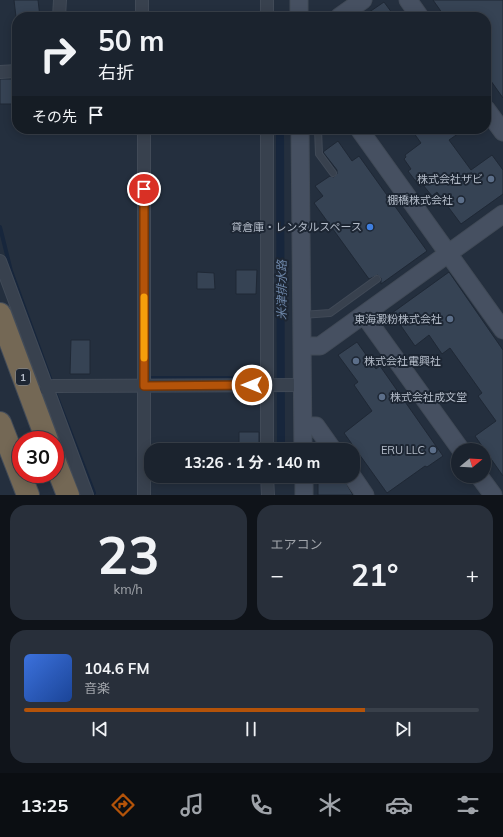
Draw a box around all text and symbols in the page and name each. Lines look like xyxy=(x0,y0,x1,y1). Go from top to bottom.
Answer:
text: 50 m xyxy=(98,23,164,58)
icon: right xyxy=(32,28,84,80)
text: 右折 xyxy=(98,61,134,84)
icon: arrive xyxy=(85,104,107,126)
text: その先 xyxy=(32,107,77,126)
pin xyxy=(127,172,161,206)
place label: 株式会社ザビ xyxy=(417,172,483,186)
marker: 株式会社ザビ xyxy=(486,174,496,184)
icon: arrive xyxy=(133,178,155,200)
place label: 棚橋株式会社 xyxy=(387,193,453,207)
marker: 棚橋株式会社 xyxy=(456,195,466,205)
place label: 貸倉庫・レンタルスペース xyxy=(231,220,362,234)
marker: 貸倉庫・レンタルスペース xyxy=(365,222,375,232)
water label: 米津排水路 xyxy=(274,259,289,320)
place label: 東海澱粉株式会社 xyxy=(354,312,442,326)
marker: 東海澱粉株式会社 xyxy=(445,314,455,324)
place label: 株式会社電興社 xyxy=(364,354,441,368)
marker: 株式会社電興社 xyxy=(351,356,361,366)
position arrow xyxy=(231,364,273,406)
road number: 1 xyxy=(16,369,30,385)
place label: 株式会社成文堂 xyxy=(390,390,467,404)
marker: 株式会社成文堂 xyxy=(377,392,387,402)
speed limit sign: 30 xyxy=(12,431,64,483)
place label: ERU LLC xyxy=(381,443,425,457)
north arrow xyxy=(451,443,491,483)
map controls xyxy=(451,443,491,483)
marker: ERU LLC xyxy=(428,445,438,455)
text: 13:26 · 1 分 · 140 m xyxy=(184,453,320,472)
text: 23 xyxy=(97,522,159,587)
text: エアコン xyxy=(271,536,323,552)
text: 21° xyxy=(351,556,398,594)
text: − xyxy=(271,561,284,589)
text: + xyxy=(466,561,479,589)
text: km/h xyxy=(114,581,143,597)
text: 104.6 FM xyxy=(84,659,149,678)
text: 音楽 xyxy=(84,680,110,696)
icon: previous xyxy=(89,718,111,740)
icon: pause xyxy=(240,718,262,740)
icon: next xyxy=(392,718,414,740)
icon: directions xyxy=(109,791,137,819)
icon: music xyxy=(178,791,206,819)
icon: phone xyxy=(247,791,275,819)
icon: climate xyxy=(316,791,344,819)
icon: car xyxy=(385,791,413,819)
icon: filters xyxy=(454,791,482,819)
text: 13:25 xyxy=(21,794,68,817)

